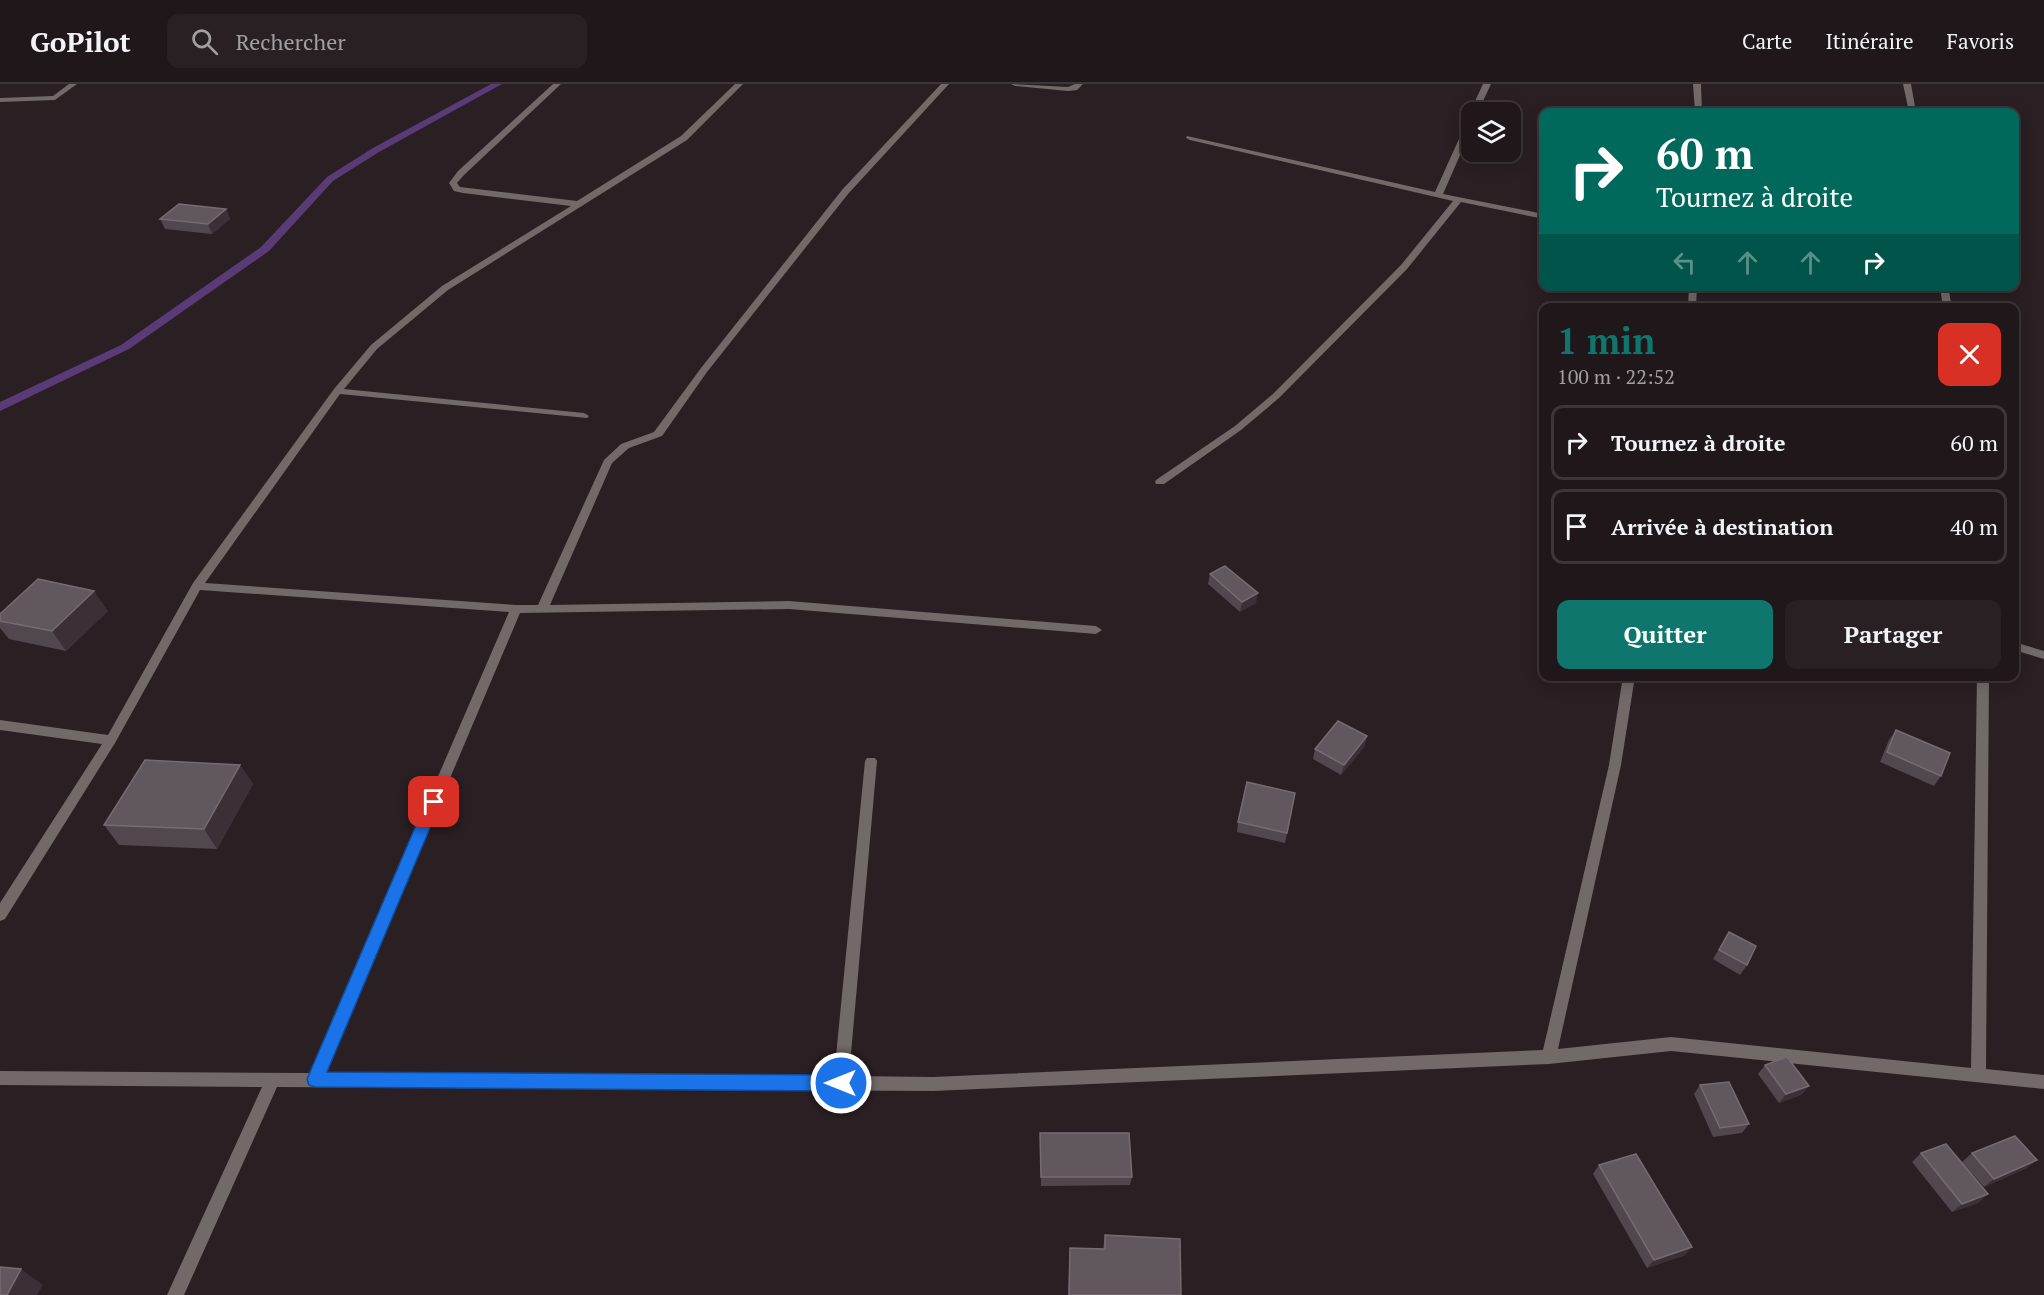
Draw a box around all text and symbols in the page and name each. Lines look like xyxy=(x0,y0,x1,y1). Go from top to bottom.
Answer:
search box xyxy=(167,14,587,68)
text: GoPilot xyxy=(30,23,131,60)
icon: search xyxy=(188,25,221,58)
text: Rechercher xyxy=(236,27,346,56)
text: Carte xyxy=(1742,27,1792,55)
text: Itinéraire xyxy=(1825,27,1914,55)
text: Favoris xyxy=(1947,27,2014,55)
map controls xyxy=(1461,102,1521,162)
button: layers xyxy=(1461,102,1521,162)
text: 60 m xyxy=(1656,125,1754,181)
icon: right xyxy=(1557,132,1635,210)
text: Tournez à droite xyxy=(1656,179,1853,215)
icon: left xyxy=(1668,246,1701,279)
icon: ahead xyxy=(1731,246,1764,279)
icon: ahead xyxy=(1794,246,1827,279)
icon: right xyxy=(1857,246,1890,279)
text: 1 min xyxy=(1557,317,1655,364)
button: close xyxy=(1938,323,2001,386)
text: 100 m · 22:52 xyxy=(1557,363,1675,390)
icon: right xyxy=(1560,426,1593,459)
text: Tournez à droite xyxy=(1611,428,1786,457)
text: 60 m xyxy=(1950,428,1998,457)
icon: arrive xyxy=(1560,510,1593,543)
text: Arrivée à destination xyxy=(1611,512,1833,541)
text: 40 m xyxy=(1950,512,1998,541)
button: Quitter xyxy=(1557,600,1773,669)
button: Partager xyxy=(1785,600,2001,669)
pin xyxy=(408,776,459,827)
icon: arrive xyxy=(417,785,450,818)
position arrow xyxy=(809,1051,873,1115)

